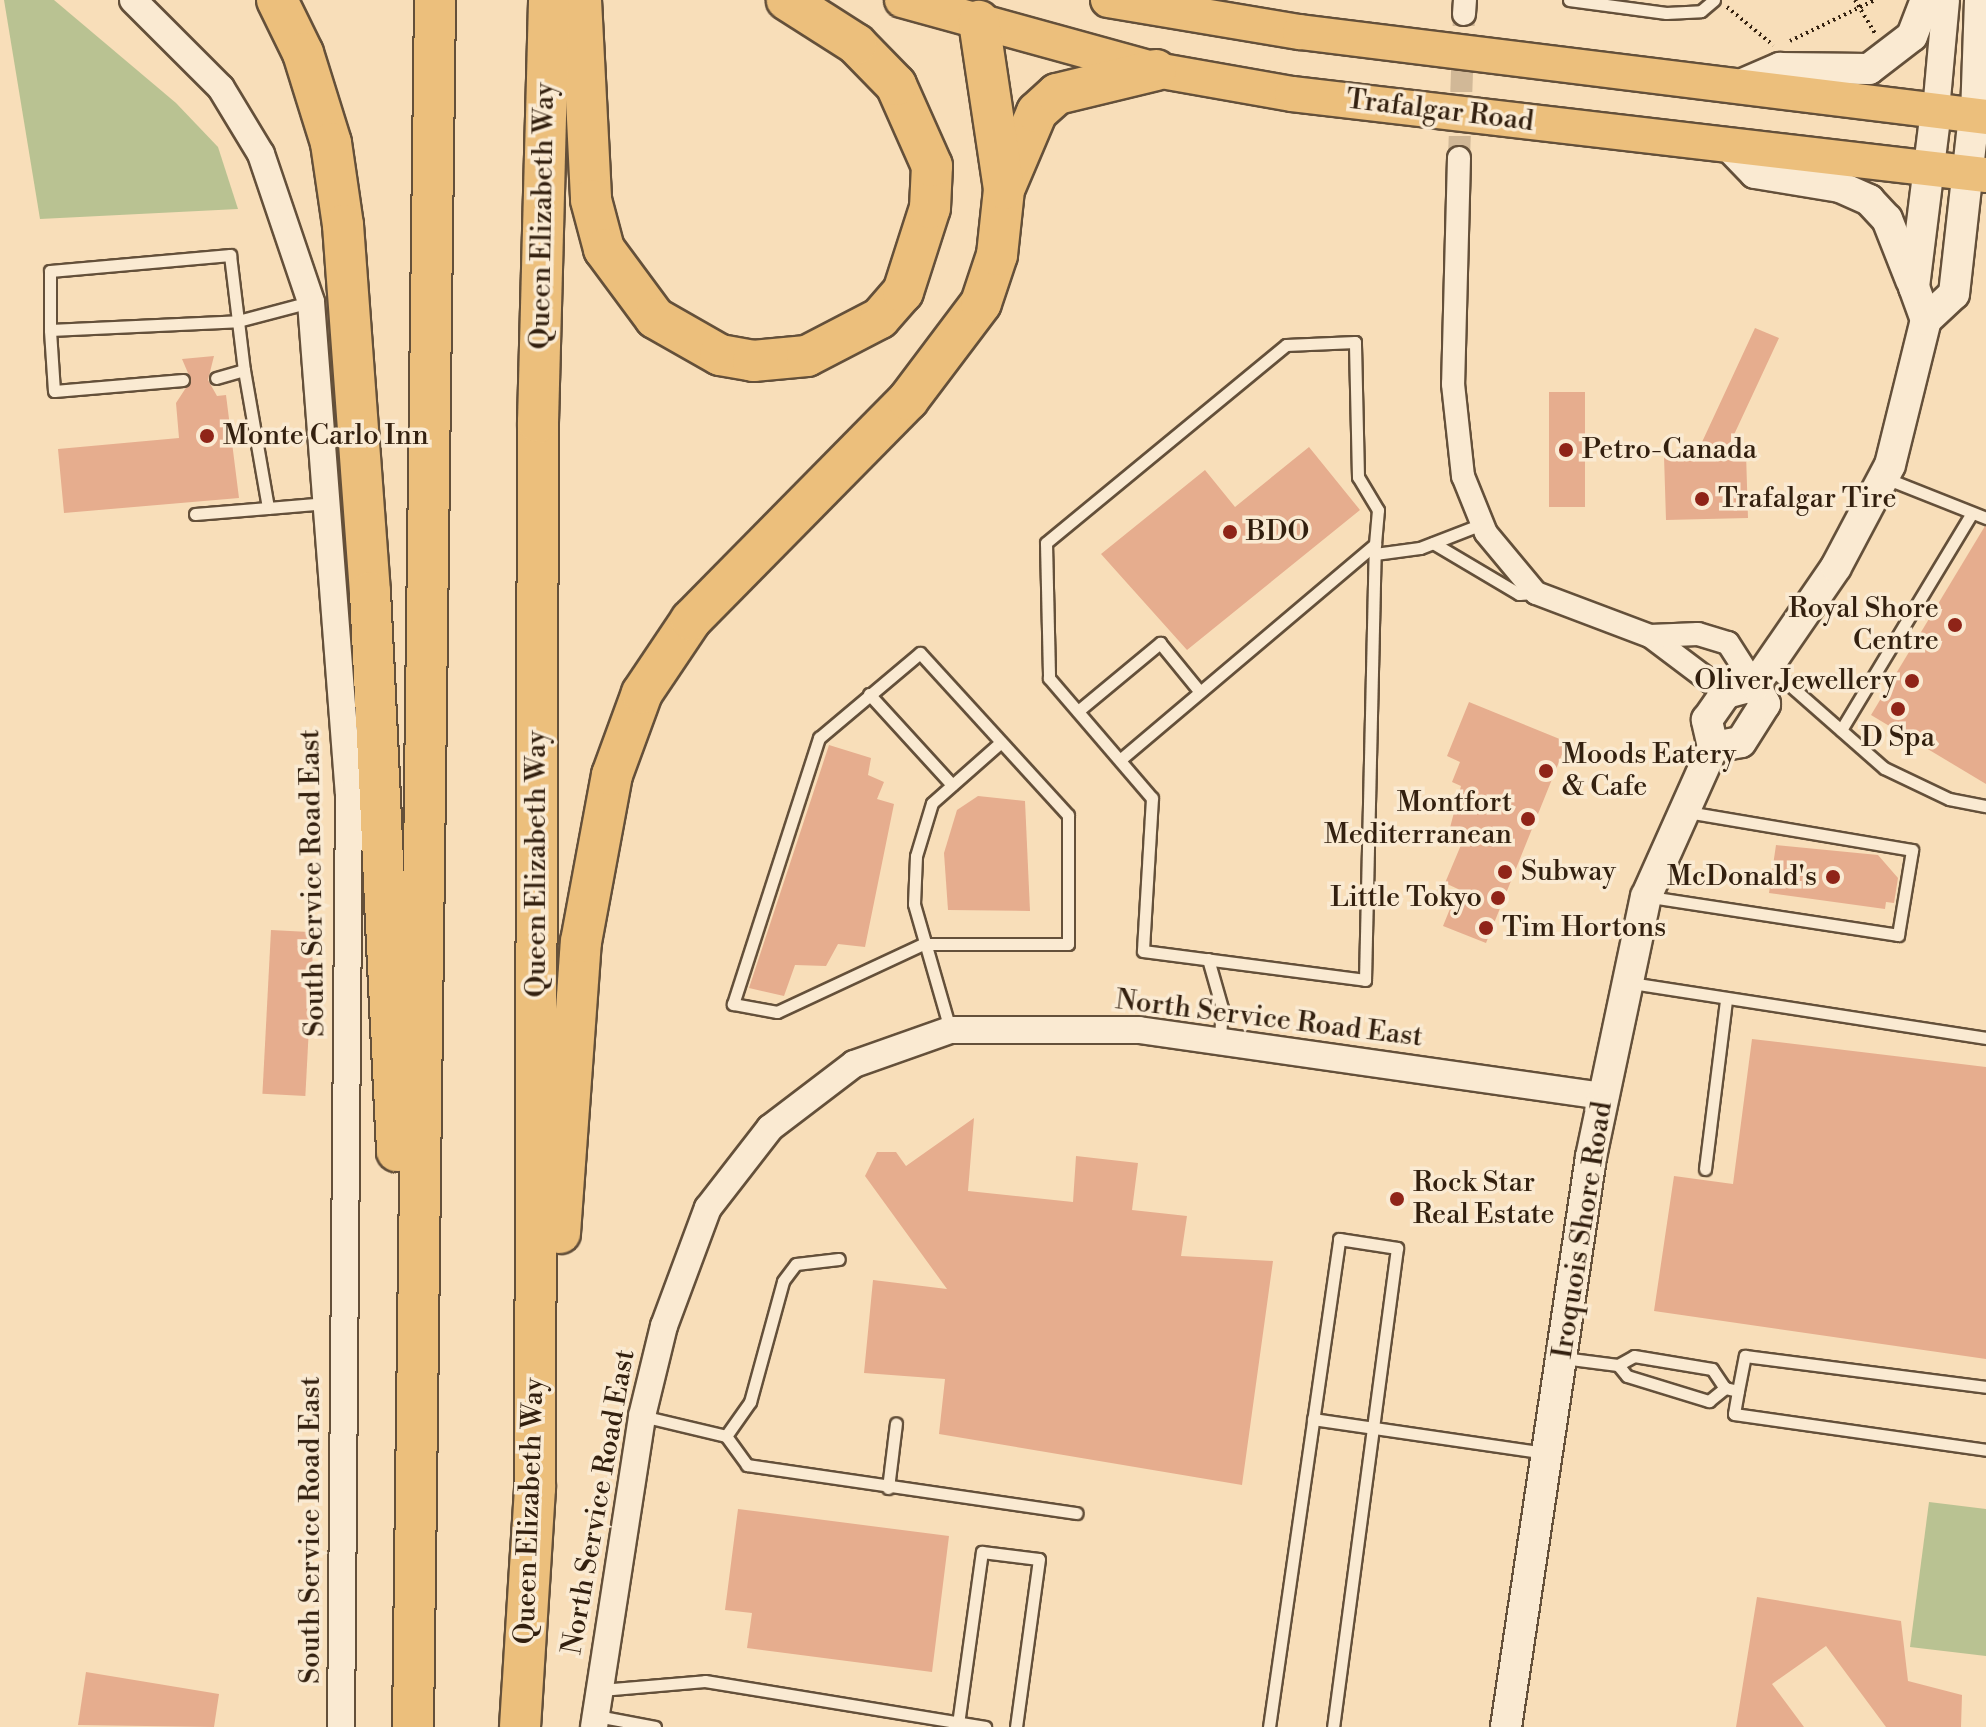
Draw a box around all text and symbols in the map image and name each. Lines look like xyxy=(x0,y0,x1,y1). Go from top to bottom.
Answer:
street label: Queen Elizabeth Way xyxy=(524,82,562,350)
street label: Trafalgar Road xyxy=(1344,83,1536,139)
place label: Monte Carlo Inn xyxy=(223,419,429,453)
marker: Monte Carlo Inn xyxy=(198,427,216,445)
place label: Petro-Canada xyxy=(1582,433,1757,467)
marker: Petro-Canada xyxy=(1557,441,1575,459)
place label: Trafalgar Tire xyxy=(1718,482,1897,516)
marker: Trafalgar Tire xyxy=(1693,490,1711,508)
place label: BDO xyxy=(1246,515,1309,549)
marker: BDO xyxy=(1221,523,1239,541)
place label: Royal Shore Centre xyxy=(1788,592,1939,658)
marker: Royal Shore Centre xyxy=(1946,616,1964,634)
place label: Oliver Jewellery xyxy=(1694,664,1896,698)
marker: Oliver Jewellery xyxy=(1903,672,1921,690)
marker: D Spa xyxy=(1889,700,1907,718)
place label: D Spa xyxy=(1861,721,1935,755)
street label: South Service Road East xyxy=(294,729,332,1037)
street label: Queen Elizabeth Way xyxy=(520,730,554,998)
place label: Moods Eatery & Cafe xyxy=(1562,738,1736,804)
marker: Moods Eatery & Cafe xyxy=(1537,762,1555,780)
place label: Montfort Mediterranean xyxy=(1324,786,1512,852)
marker: Montfort Mediterranean xyxy=(1519,810,1537,828)
place label: Subway xyxy=(1521,855,1616,889)
place label: McDonald's xyxy=(1667,860,1817,894)
marker: Subway xyxy=(1496,863,1514,881)
marker: McDonald's xyxy=(1824,868,1842,886)
place label: Little Tokyo xyxy=(1330,881,1482,915)
marker: Little Tokyo xyxy=(1489,889,1507,907)
place label: Tim Hortons xyxy=(1502,911,1666,945)
marker: Tim Hortons xyxy=(1477,919,1495,937)
street label: North Service Road East xyxy=(1114,983,1424,1055)
street label: Iroquois Shore Road xyxy=(1546,1099,1620,1361)
place label: Rock Star Real Estate xyxy=(1413,1166,1555,1232)
marker: Rock Star Real Estate xyxy=(1388,1190,1406,1208)
street label: North Service Road East xyxy=(556,1347,642,1657)
street label: South Service Road East xyxy=(294,1376,328,1684)
street label: Queen Elizabeth Way xyxy=(509,1377,551,1645)

